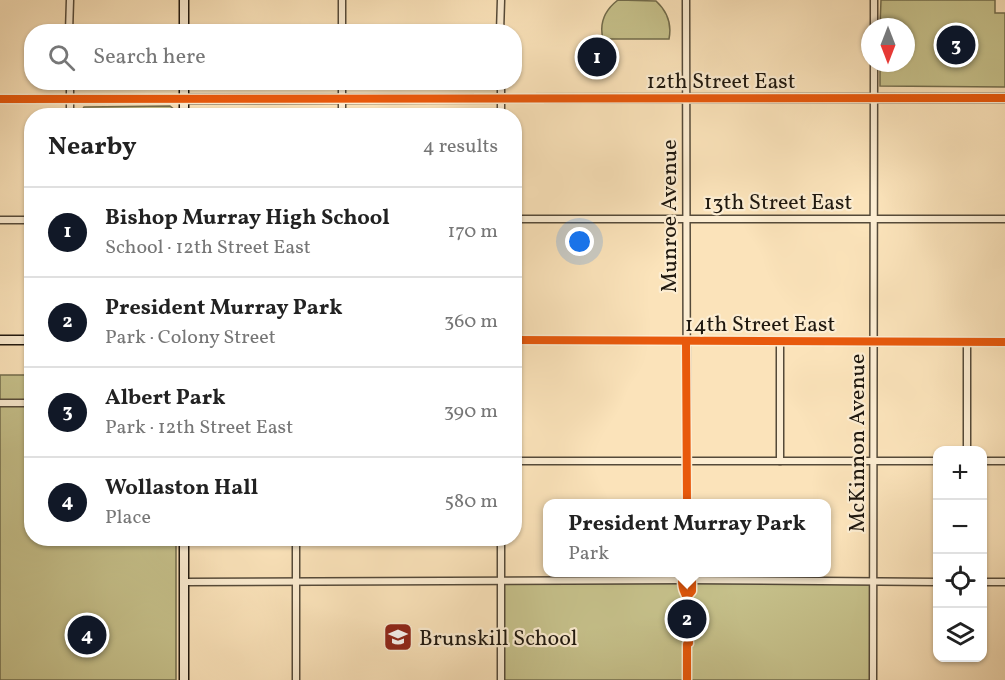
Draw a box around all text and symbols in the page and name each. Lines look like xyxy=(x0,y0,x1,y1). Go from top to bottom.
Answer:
north arrow xyxy=(861,18,915,72)
pin: 3 xyxy=(936,22,976,68)
search box xyxy=(24,24,522,90)
pin: 1 xyxy=(578,34,616,80)
icon: search xyxy=(45,41,78,74)
text: Search here xyxy=(93,42,206,73)
street label: 12th Street East xyxy=(647,67,796,98)
text: Nearby xyxy=(48,129,137,165)
text: 4 results xyxy=(423,133,498,161)
street label: Munroe Avenue xyxy=(655,139,686,293)
street label: 13th Street East xyxy=(704,188,852,219)
text: Bishop Murray High School xyxy=(105,203,390,234)
text: 1 xyxy=(63,218,72,246)
text: 170 m xyxy=(448,218,498,246)
your location xyxy=(565,227,594,256)
text: School · 12th Street East xyxy=(105,234,311,262)
text: President Murray Park xyxy=(105,293,343,324)
text: 2 xyxy=(62,308,73,336)
text: 360 m xyxy=(444,308,498,336)
street label: 14th Street East xyxy=(685,310,835,341)
text: Park · Colony Street xyxy=(105,324,276,352)
street label: McKinnon Avenue xyxy=(843,354,874,532)
text: Albert Park xyxy=(105,383,226,414)
text: 3 xyxy=(62,398,73,426)
text: 390 m xyxy=(444,398,498,426)
text: Park · 12th Street East xyxy=(105,414,293,442)
map controls xyxy=(933,446,987,662)
button: + xyxy=(933,446,987,500)
text: Wollaston Hall xyxy=(105,473,258,504)
text: 4 xyxy=(61,488,74,516)
text: 580 m xyxy=(445,488,498,516)
popup xyxy=(543,499,831,577)
button: − xyxy=(933,500,987,554)
text: Place xyxy=(105,504,151,532)
text: President Murray Park xyxy=(568,509,806,540)
text: Park xyxy=(568,540,609,568)
button: locate xyxy=(933,554,987,608)
pin: 2 xyxy=(668,596,706,642)
button: layers xyxy=(933,608,987,662)
pin: 4 xyxy=(68,612,106,658)
school or university icon: Brunskill School xyxy=(382,621,414,653)
place label: Brunskill School xyxy=(419,624,577,655)

